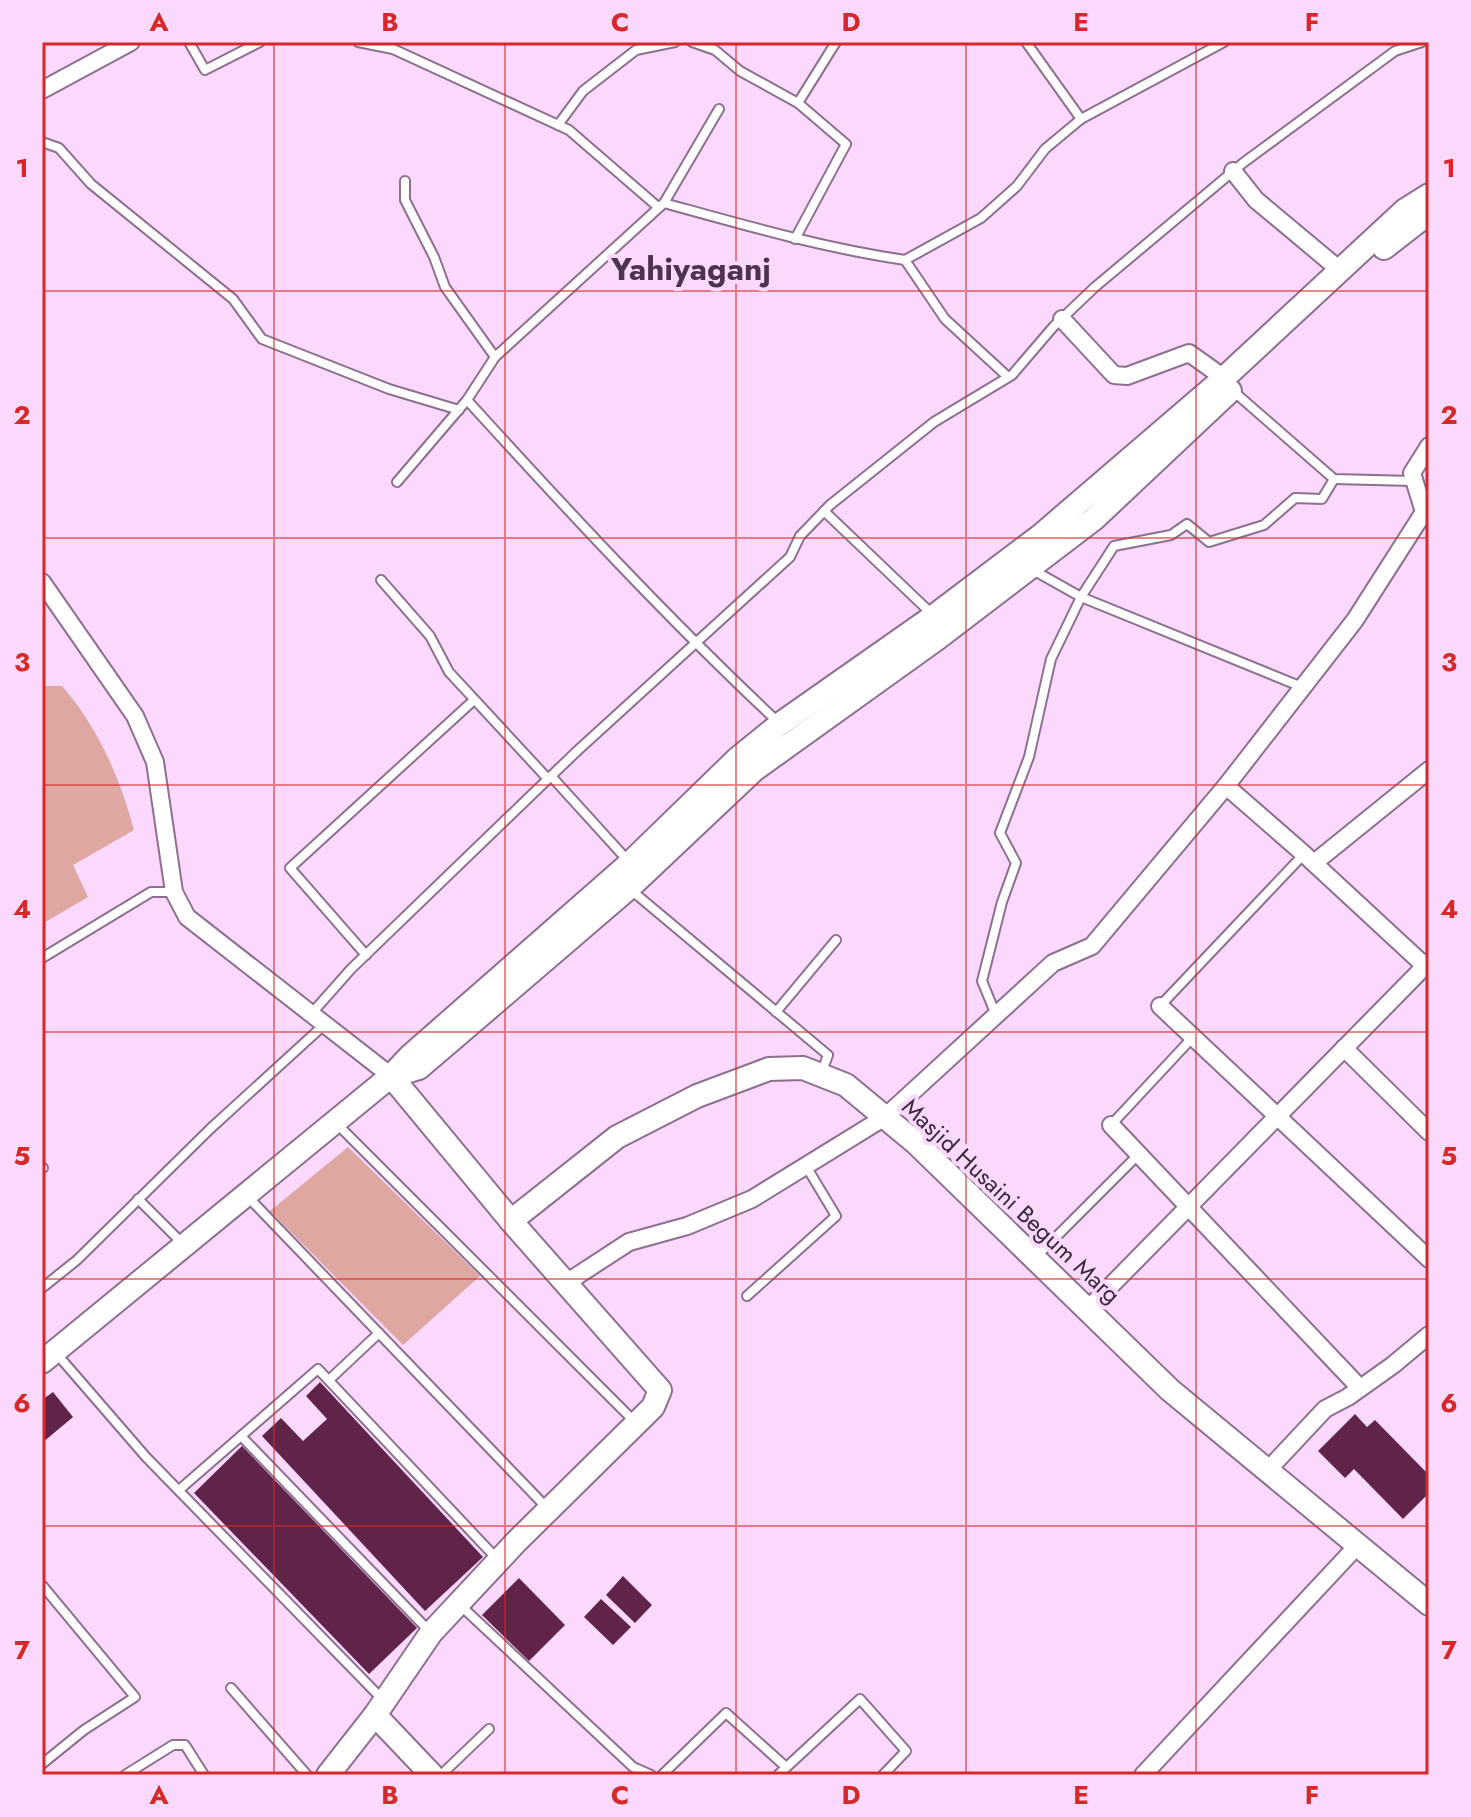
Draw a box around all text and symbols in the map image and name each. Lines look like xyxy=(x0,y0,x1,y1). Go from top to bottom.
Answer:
text: A xyxy=(148,3,169,41)
text: B xyxy=(381,3,399,41)
text: C xyxy=(611,3,629,41)
text: D xyxy=(841,3,861,41)
text: E xyxy=(1073,3,1089,41)
text: F xyxy=(1305,3,1319,41)
text: 1 xyxy=(15,149,29,187)
text: 1 xyxy=(1442,149,1456,187)
district label: Yahiyaganj xyxy=(610,246,771,292)
text: 2 xyxy=(13,396,31,434)
text: 2 xyxy=(1440,396,1458,434)
text: 3 xyxy=(14,643,30,681)
text: 3 xyxy=(1441,643,1457,681)
text: 4 xyxy=(13,890,31,928)
text: 4 xyxy=(1440,890,1458,928)
street label: Masjid Husaini Begum Marg xyxy=(894,1090,1128,1311)
text: 5 xyxy=(14,1137,30,1175)
text: 5 xyxy=(1441,1137,1457,1175)
text: 6 xyxy=(13,1384,31,1422)
text: 6 xyxy=(1440,1384,1458,1422)
text: 7 xyxy=(14,1631,30,1669)
text: 7 xyxy=(1441,1631,1457,1669)
text: A xyxy=(148,1776,169,1814)
text: B xyxy=(381,1776,399,1814)
text: C xyxy=(611,1776,629,1814)
text: D xyxy=(841,1776,861,1814)
text: E xyxy=(1073,1776,1089,1814)
text: F xyxy=(1305,1776,1319,1814)

